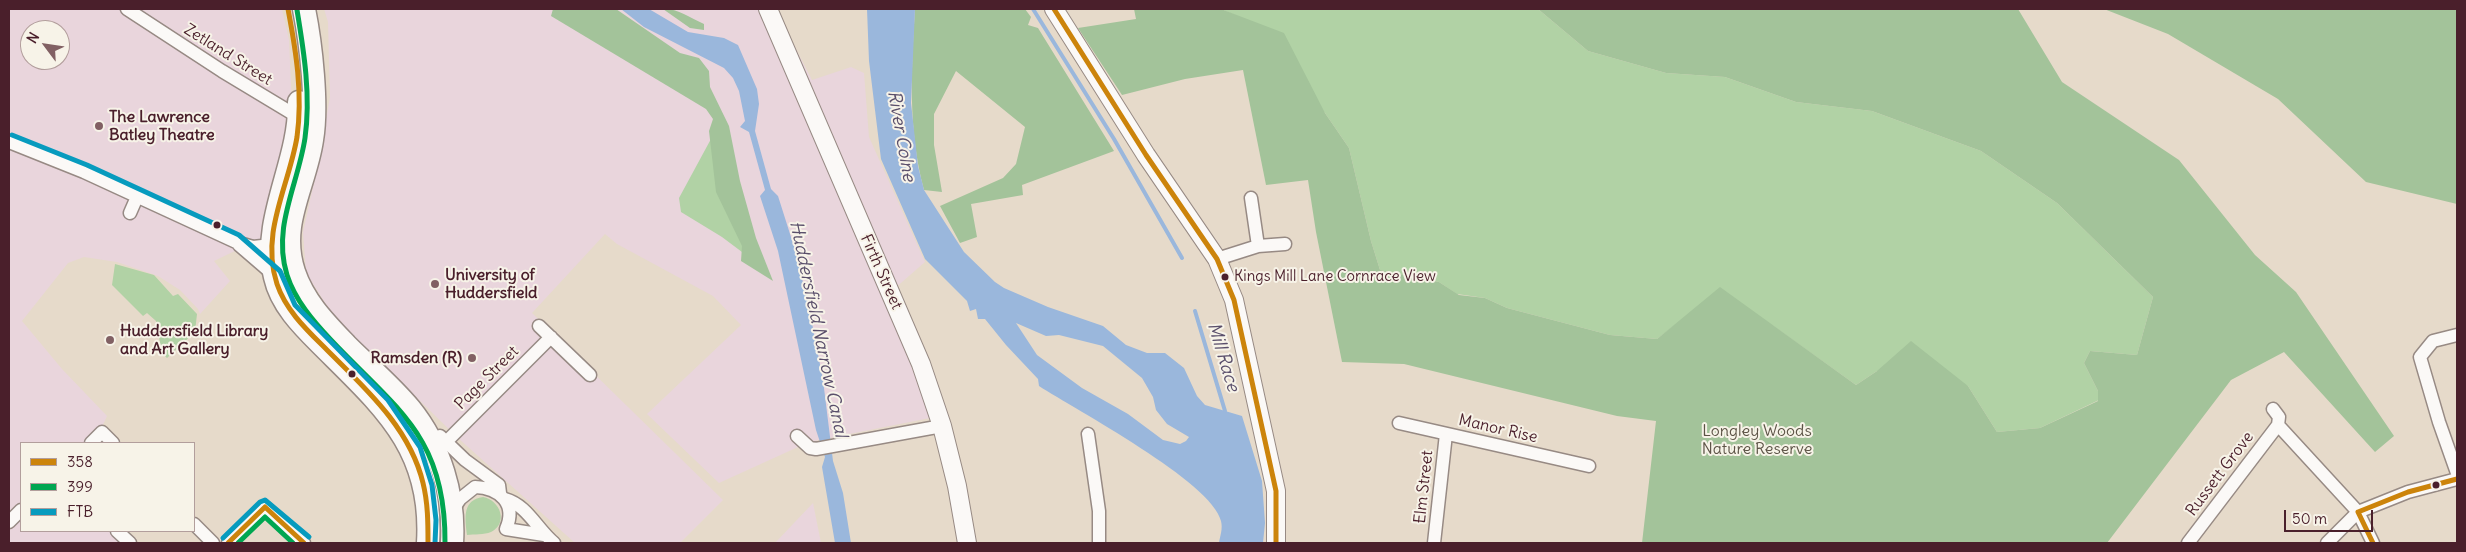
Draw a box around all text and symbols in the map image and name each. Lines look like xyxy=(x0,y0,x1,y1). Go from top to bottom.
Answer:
north arrow xyxy=(20,20,70,70)
street label: Zetland Street xyxy=(180,20,276,90)
text: N xyxy=(23,29,43,47)
water label: River Colne xyxy=(882,89,920,183)
place label: The Lawrence Batley Theatre xyxy=(109,107,215,145)
marker: The Lawrence Batley Theatre xyxy=(93,120,105,132)
water label: Huddersfield Narrow Canal xyxy=(785,219,851,439)
unlabelled marker xyxy=(212,220,222,230)
street label: Firth Street xyxy=(856,231,906,313)
place label: University of Huddersfield xyxy=(445,265,537,303)
place label: Kings Mill Lane Cornrace View xyxy=(1234,268,1436,286)
marker: Kings Mill Lane Cornrace View xyxy=(1220,272,1230,282)
marker: University of Huddersfield xyxy=(429,278,441,290)
water label: Mill Race xyxy=(1202,320,1244,394)
place label: Huddersfield Library and Art Gallery xyxy=(120,321,268,359)
marker: Huddersfield Library and Art Gallery xyxy=(104,334,116,346)
street label: Page Street xyxy=(451,342,523,414)
place label: Ramsden (R) xyxy=(371,348,462,368)
marker: Ramsden (R) xyxy=(466,352,478,364)
unlabelled marker xyxy=(347,369,357,379)
street label: Manor Rise xyxy=(1457,411,1539,447)
park label: Longley Woods Nature Reserve xyxy=(1702,421,1812,459)
street label: Russett Grove xyxy=(2182,428,2258,520)
legend xyxy=(20,442,195,532)
street label: Elm Street xyxy=(1411,449,1437,525)
text: 358 xyxy=(67,452,93,471)
text: 399 xyxy=(67,477,93,496)
unlabelled marker xyxy=(2431,480,2441,490)
scale bar xyxy=(2286,500,2375,532)
text: FTB xyxy=(67,502,93,521)
text: 50 m xyxy=(2292,509,2327,528)

